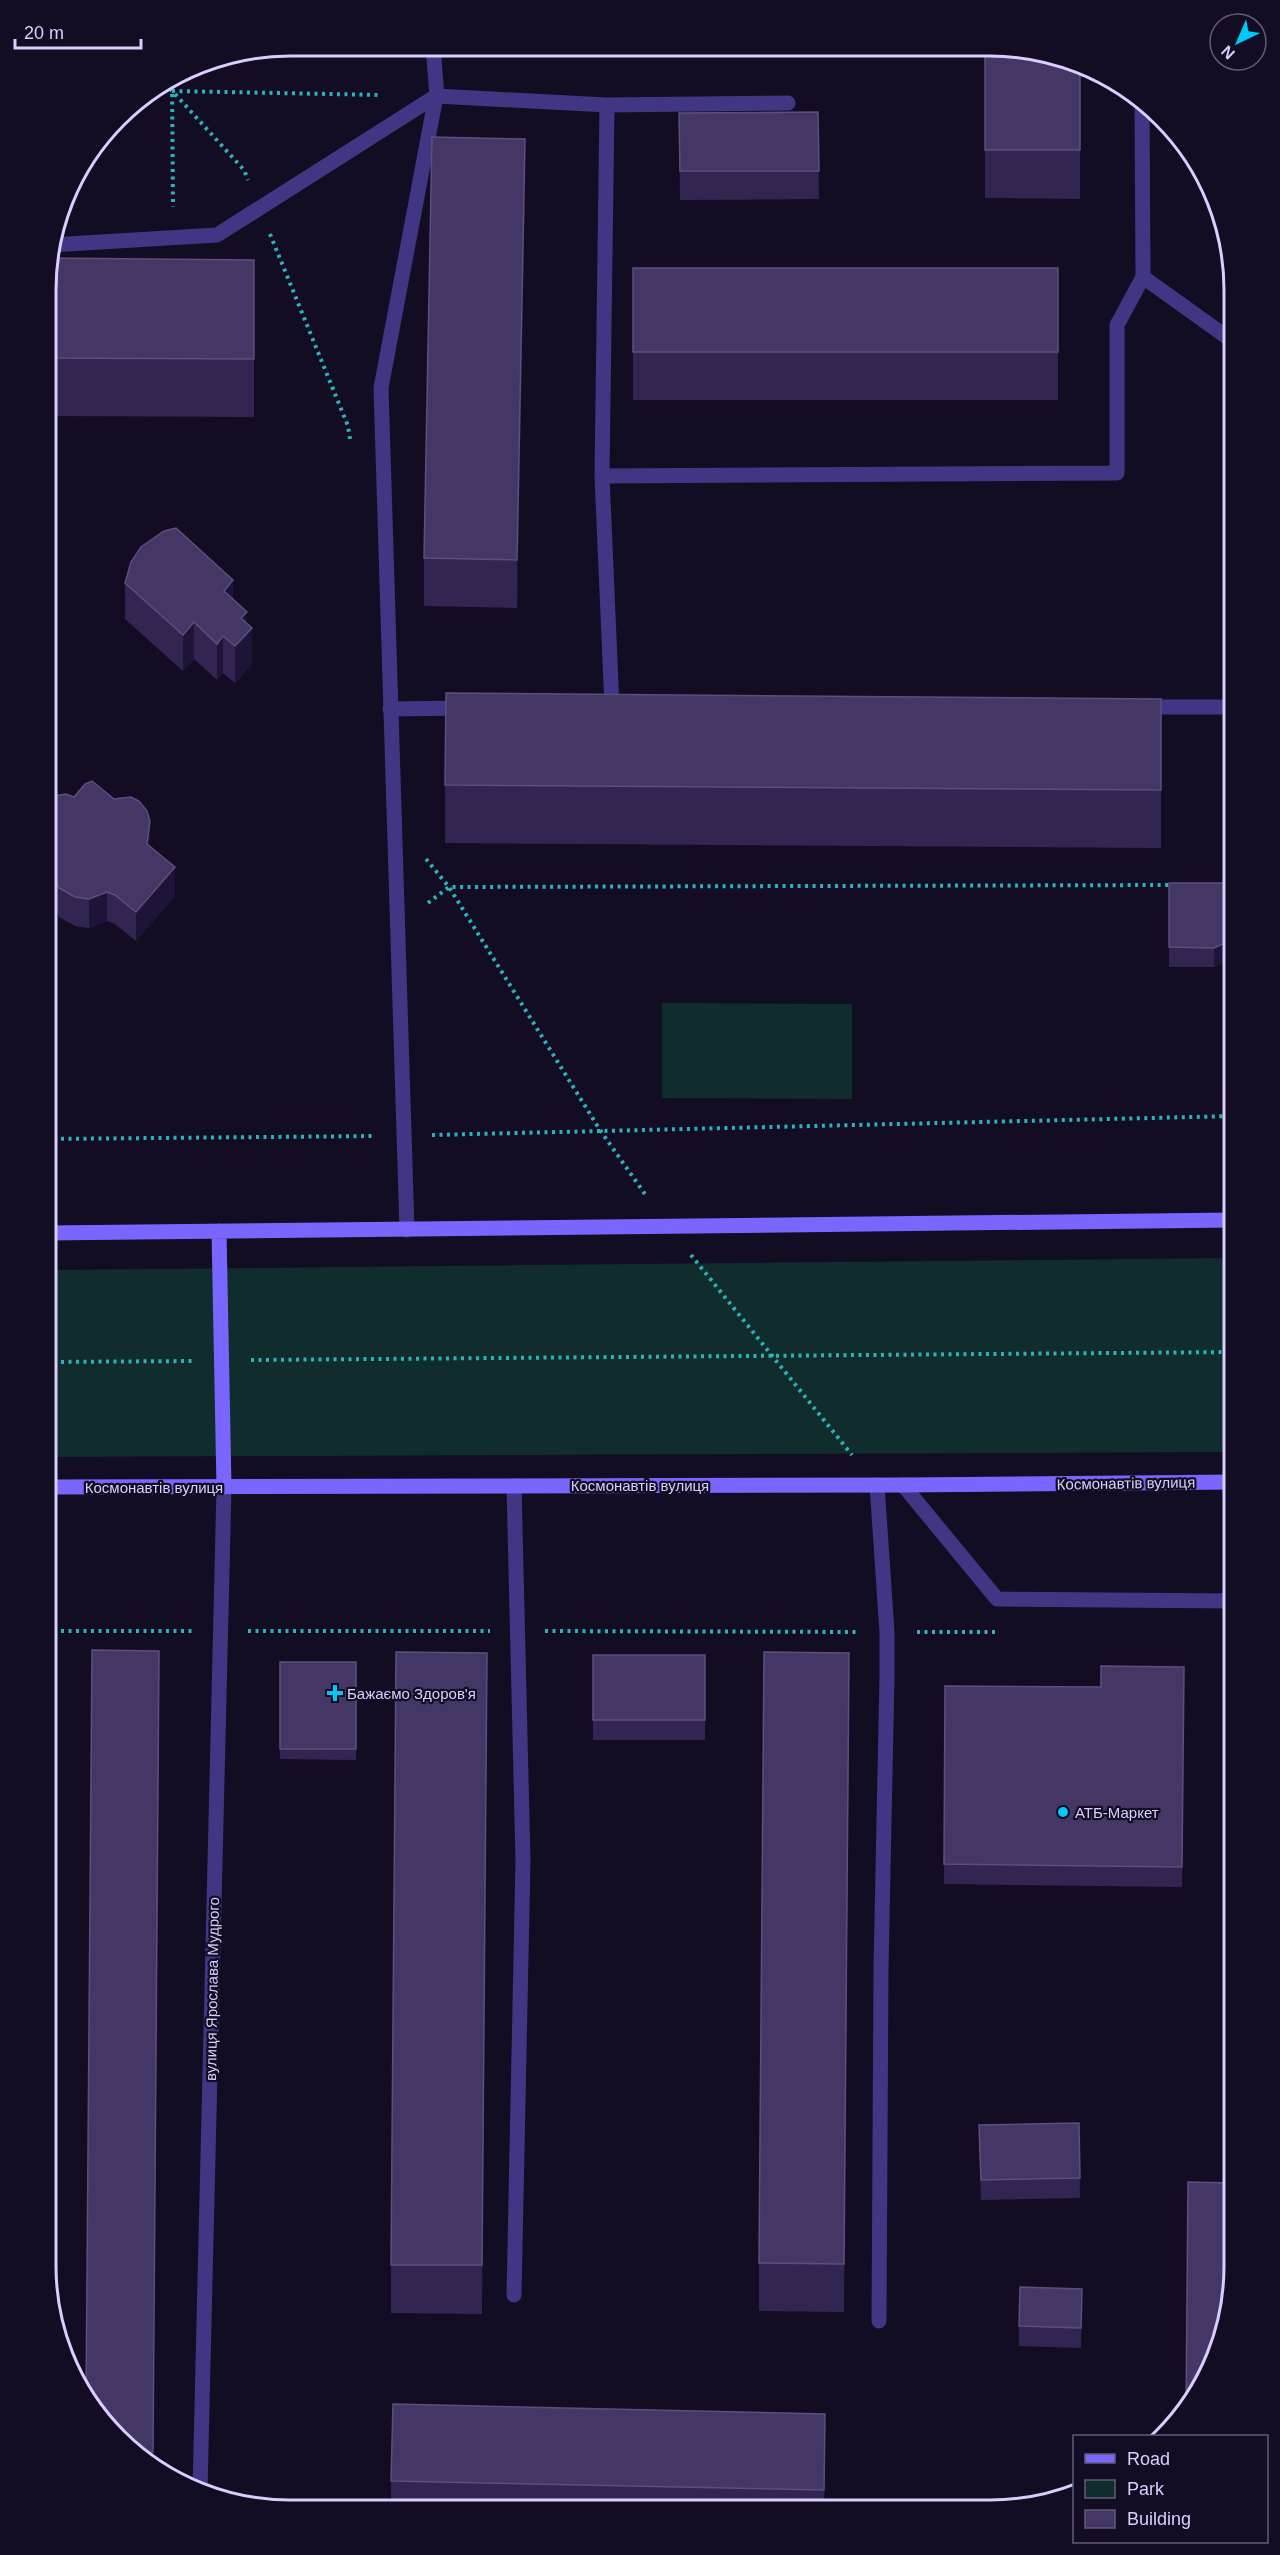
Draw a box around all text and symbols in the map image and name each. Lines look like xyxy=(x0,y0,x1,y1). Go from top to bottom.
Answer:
scale bar xyxy=(15,12,141,50)
north arrow xyxy=(1208,12,1268,72)
text: 20 m xyxy=(24,23,64,43)
text: N xyxy=(1218,42,1238,63)
street label: Космонавтів вулиця xyxy=(1057,1473,1195,1493)
street label: Космонавтів вулиця xyxy=(571,1477,709,1494)
street label: Космонавтів вулиця xyxy=(85,1479,223,1496)
place label: Бажаємо Здоров'я xyxy=(347,1685,476,1702)
marker: Бажаємо Здоров'я xyxy=(328,1686,342,1700)
place label: АТБ-Маркет xyxy=(1075,1804,1159,1821)
marker: АТБ-Маркет xyxy=(1056,1805,1070,1819)
street label: вулиця Ярослава Мудрого xyxy=(202,1897,222,2081)
legend xyxy=(1073,2435,1268,2543)
text: Road xyxy=(1127,2449,1170,2469)
text: Park xyxy=(1127,2479,1165,2499)
text: Building xyxy=(1127,2509,1191,2529)

